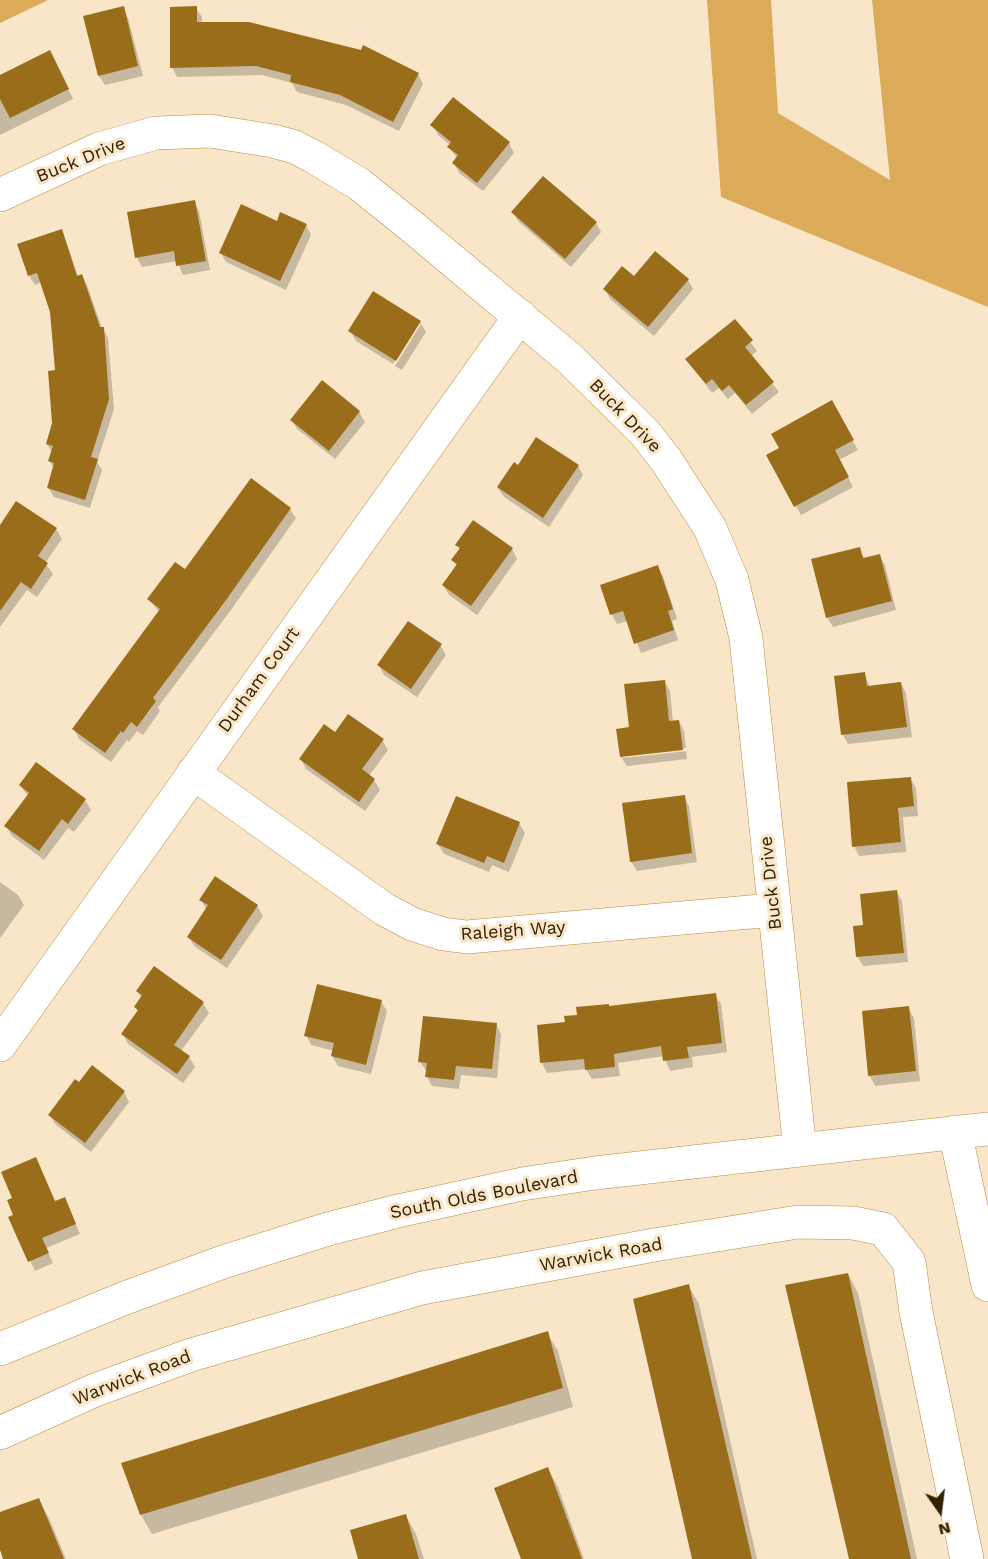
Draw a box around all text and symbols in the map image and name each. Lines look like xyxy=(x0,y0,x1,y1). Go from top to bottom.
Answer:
street label: Buck Drive xyxy=(33,132,129,188)
street label: Buck Drive xyxy=(585,375,665,457)
street label: Durham Court xyxy=(214,623,304,737)
street label: Buck Drive xyxy=(755,835,787,931)
street label: Raleigh Way xyxy=(460,917,566,945)
street label: South Olds Boulevard xyxy=(388,1166,580,1224)
street label: Warwick Road xyxy=(538,1234,664,1276)
street label: Warwick Road xyxy=(70,1346,194,1410)
north arrow xyxy=(910,1481,970,1541)
text: N xyxy=(936,1518,953,1540)

